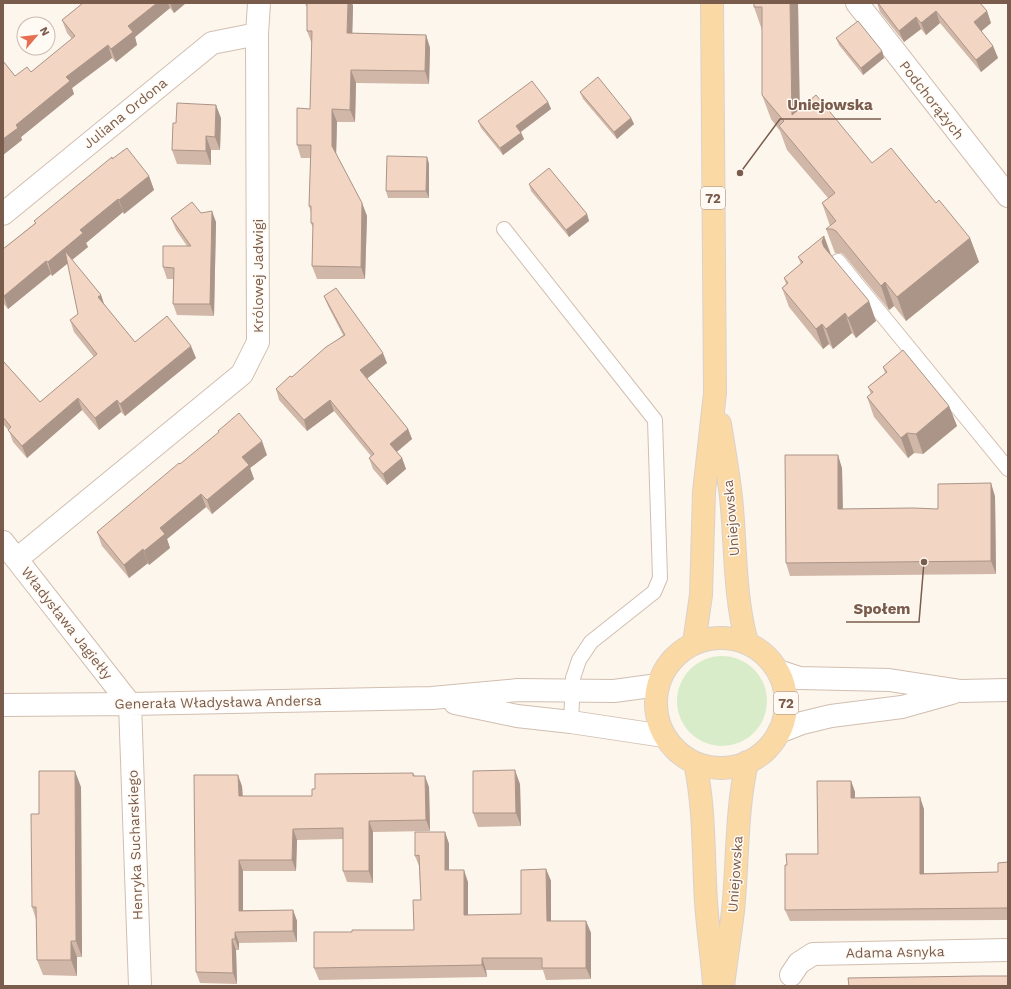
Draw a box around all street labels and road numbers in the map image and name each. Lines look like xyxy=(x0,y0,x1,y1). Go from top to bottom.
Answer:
street label: Podchorążych xyxy=(896,58,968,142)
street label: Juliana Ordona xyxy=(80,74,170,152)
road number: 72 xyxy=(701,187,725,209)
street label: Królowej Jadwigi xyxy=(250,219,266,333)
street label: Uniejowska xyxy=(720,479,742,557)
street label: Władysława Jagiełły xyxy=(18,563,116,683)
street label: Generała Władysława Andersa xyxy=(114,692,322,712)
road number: 72 xyxy=(774,692,798,714)
street label: Henryka Sucharskiego xyxy=(124,770,146,920)
street label: Uniejowska xyxy=(724,835,746,913)
street label: Adama Asnyka xyxy=(845,943,945,961)

